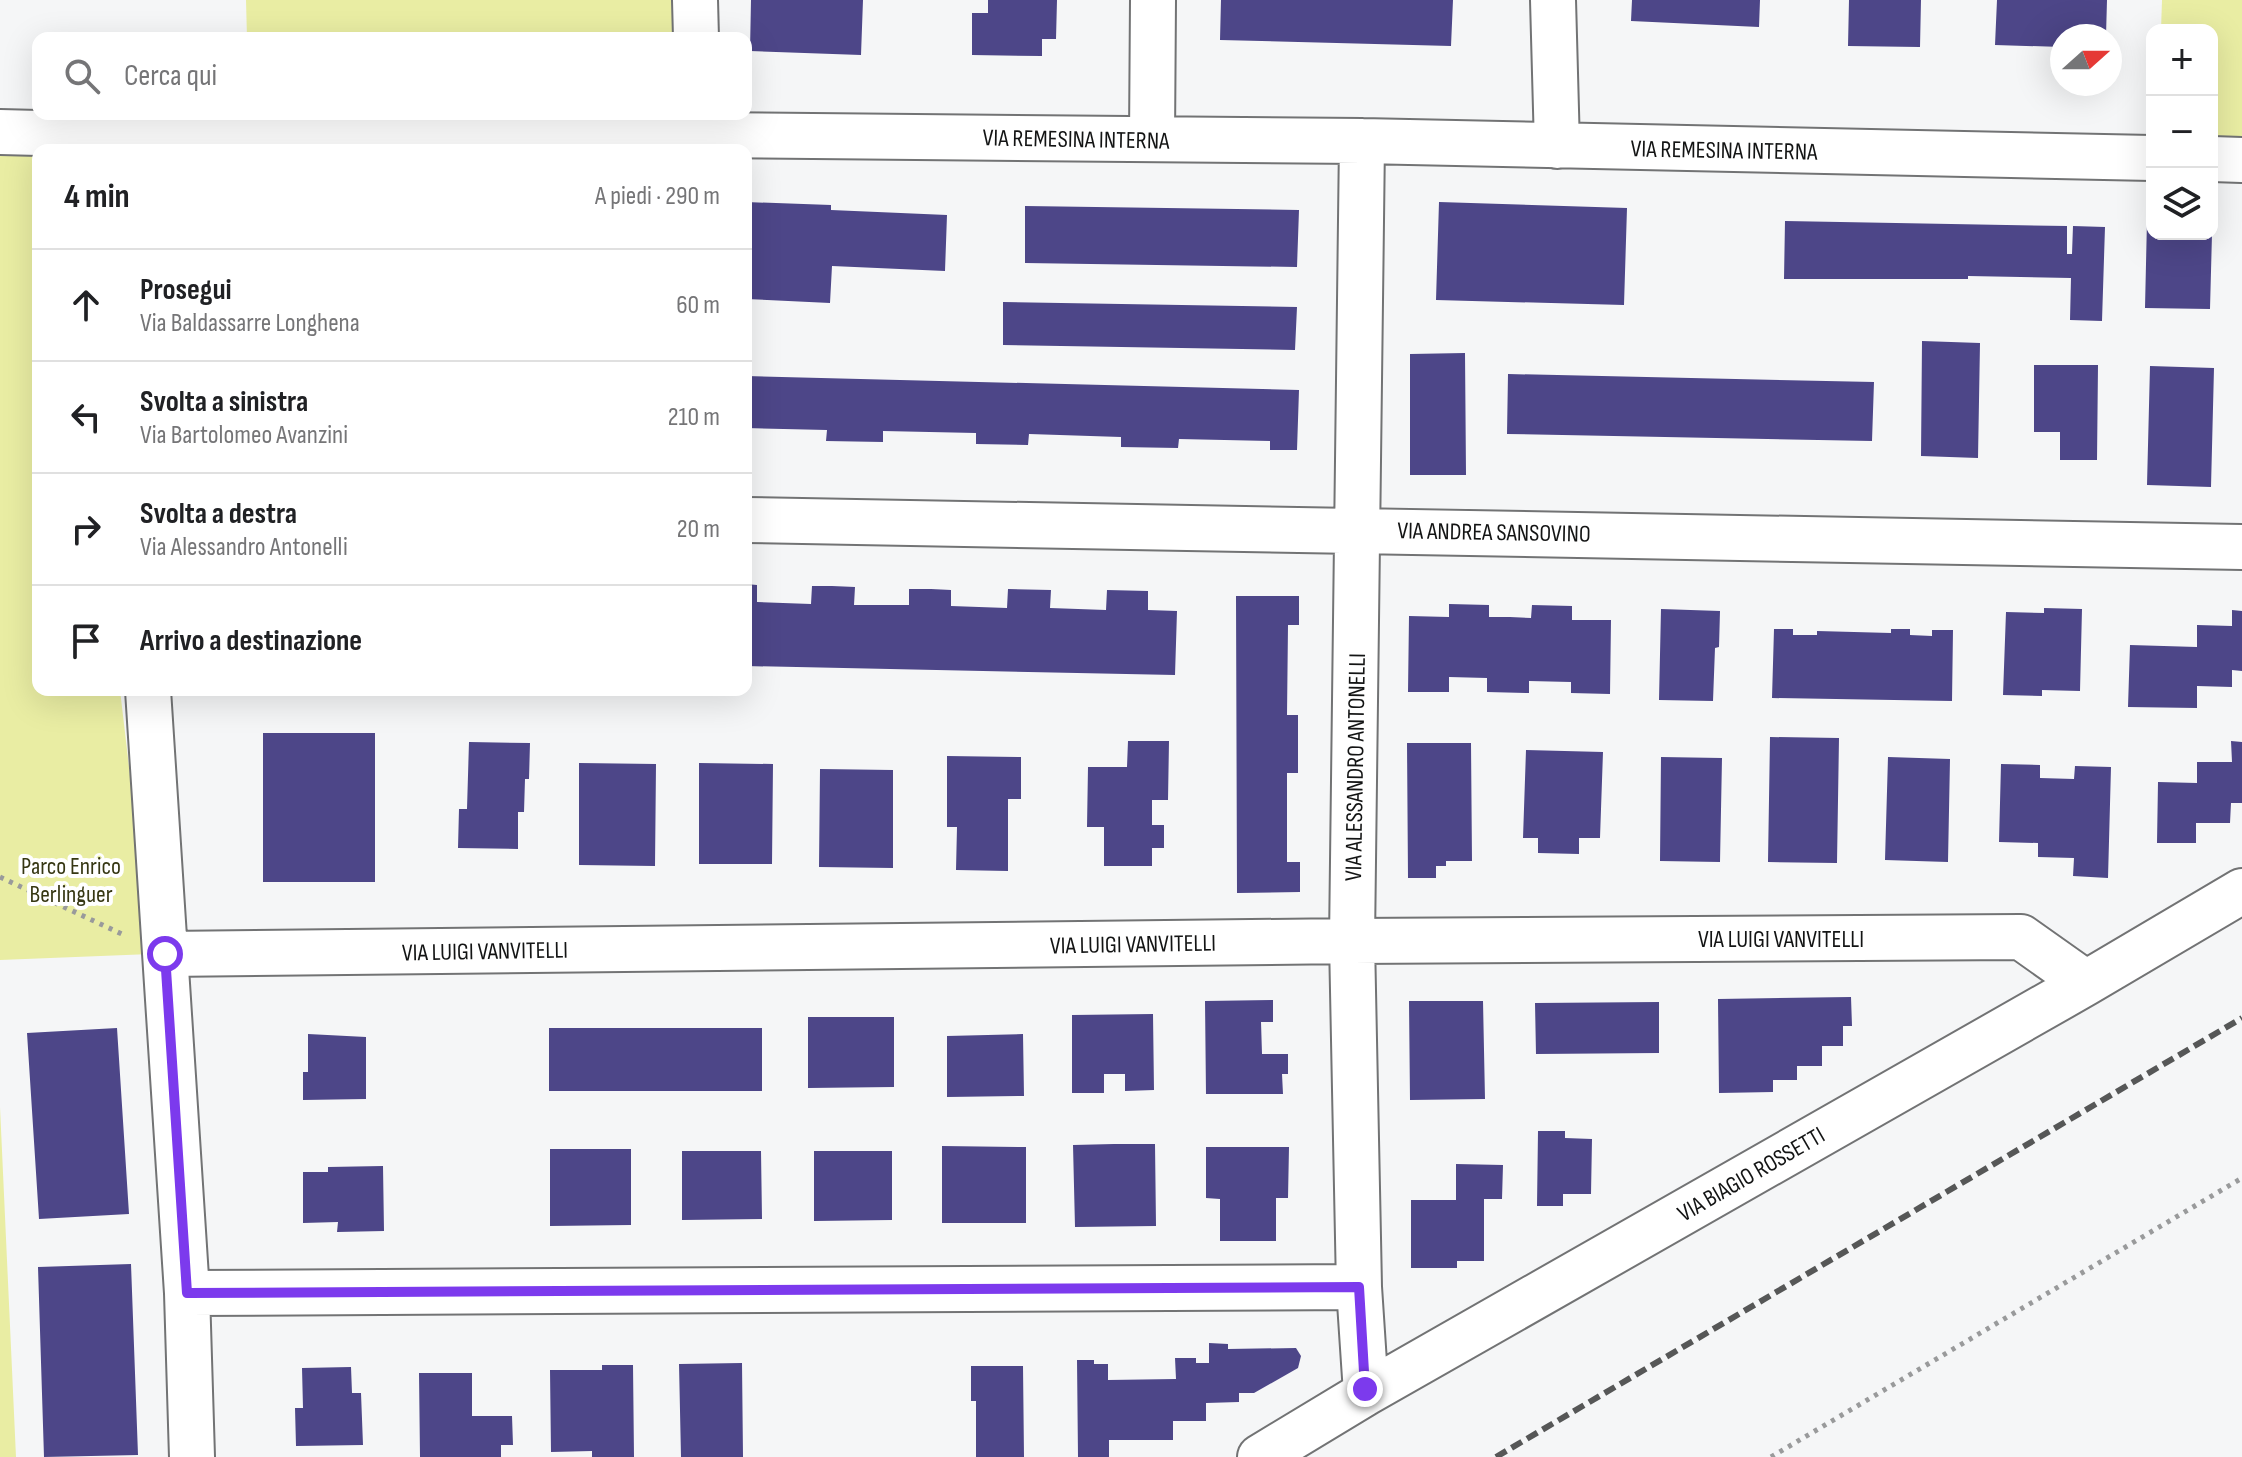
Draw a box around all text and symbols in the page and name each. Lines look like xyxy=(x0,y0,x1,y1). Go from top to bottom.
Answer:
north arrow xyxy=(2050,24,2122,96)
map controls xyxy=(2146,24,2218,240)
button: + xyxy=(2146,24,2218,96)
search box xyxy=(32,32,752,120)
icon: search xyxy=(60,54,104,98)
text: Cerca qui xyxy=(124,58,217,94)
button: − xyxy=(2146,96,2218,168)
street label: VIA REMESINA INTERNA xyxy=(982,123,1170,156)
street label: VIA REMESINA INTERNA xyxy=(1630,134,1818,167)
button: layers xyxy=(2146,168,2218,240)
text: 4 min xyxy=(64,176,130,217)
text: A piedi · 290 m xyxy=(595,181,720,212)
text: Prosegui xyxy=(140,272,232,308)
icon: ahead xyxy=(64,283,108,327)
text: 60 m xyxy=(676,290,720,321)
text: Via Baldassarre Longhena xyxy=(140,308,360,339)
text: Svolta a sinistra xyxy=(140,384,308,420)
icon: left xyxy=(64,395,108,439)
text: 210 m xyxy=(668,402,720,433)
text: Via Bartolomeo Avanzini xyxy=(140,420,348,451)
text: Svolta a destra xyxy=(140,496,297,532)
icon: right xyxy=(64,507,108,551)
text: 20 m xyxy=(677,514,720,545)
street label: VIA ANDREA SANSOVINO xyxy=(1397,516,1591,549)
text: Via Alessandro Antonelli xyxy=(140,532,348,563)
icon: arrive xyxy=(64,619,108,663)
text: Arrivo a destinazione xyxy=(140,623,362,659)
street label: VIA ALESSANDRO ANTONELLI xyxy=(1339,653,1372,881)
park label: Parco Enrico Berlinguer xyxy=(21,852,121,909)
street label: VIA LUIGI VANVITELLI xyxy=(1698,925,1864,954)
street label: VIA LUIGI VANVITELLI xyxy=(1050,929,1216,960)
route start xyxy=(147,936,183,972)
street label: VIA LUIGI VANVITELLI xyxy=(402,936,568,967)
street label: VIA BIAGIO ROSSETTI xyxy=(1673,1121,1830,1228)
route end xyxy=(1347,1371,1383,1407)

